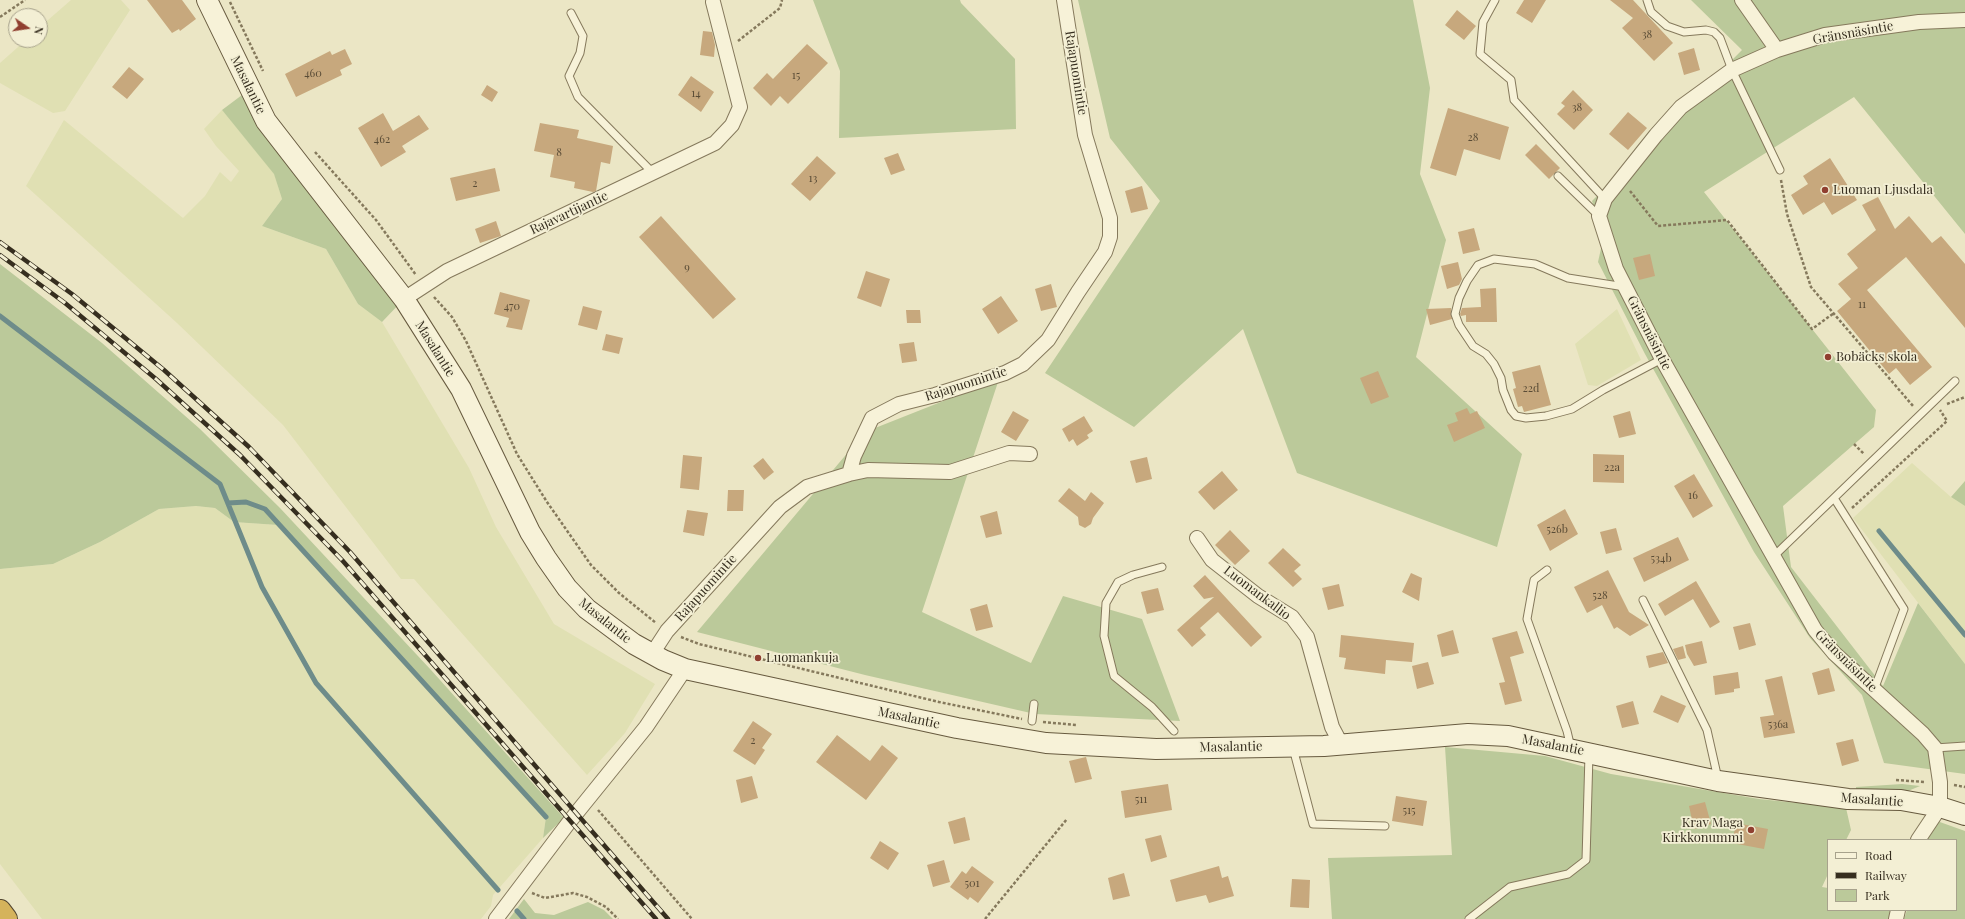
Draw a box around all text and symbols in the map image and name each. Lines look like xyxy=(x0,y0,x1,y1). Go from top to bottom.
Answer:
north arrow xyxy=(8,8,48,48)
street label: Gränsnäsintie xyxy=(1811,18,1895,48)
text: N xyxy=(31,25,47,36)
house number: 38 xyxy=(1642,28,1652,42)
street label: Rajapuomintie xyxy=(1062,30,1090,116)
street label: Masalantie xyxy=(227,53,269,117)
house number: 460 xyxy=(304,67,322,81)
house number: 15 xyxy=(792,69,800,83)
house number: 14 xyxy=(691,87,701,101)
house number: 38 xyxy=(1572,101,1582,115)
house number: 28 xyxy=(1468,131,1478,145)
house number: 462 xyxy=(374,133,390,147)
house number: 8 xyxy=(556,146,562,160)
house number: 13 xyxy=(809,172,817,186)
house number: 2 xyxy=(472,177,478,191)
place label: Luoman Ljusdala xyxy=(1833,182,1933,198)
marker: Luoman Ljusdala xyxy=(1820,185,1830,195)
street label: Rajavartijantie xyxy=(527,188,611,238)
house number: 9 xyxy=(684,261,690,275)
street label: Gränsnäsintie xyxy=(1624,293,1674,373)
house number: 11 xyxy=(1858,298,1866,312)
house number: 470 xyxy=(504,300,520,314)
street label: Masalantie xyxy=(412,318,458,380)
place label: Bobäcks skola xyxy=(1836,349,1917,365)
marker: Bobäcks skola xyxy=(1823,352,1833,362)
street label: Rajapuomintie xyxy=(923,363,1009,405)
house number: 22d xyxy=(1523,382,1539,396)
house number: 22a xyxy=(1604,461,1620,475)
house number: 16 xyxy=(1688,489,1698,503)
house number: 526b xyxy=(1546,523,1568,537)
street label: Rajapuomintie xyxy=(672,551,740,625)
house number: 534b xyxy=(1650,552,1672,566)
street label: Luomankallio xyxy=(1220,563,1294,623)
house number: 528 xyxy=(1592,589,1608,603)
street label: Masalantie xyxy=(576,595,634,647)
street label: Gränsnäsintie xyxy=(1812,627,1880,695)
place label: Luomankuja xyxy=(766,650,839,666)
marker: Luomankuja xyxy=(753,653,763,663)
street label: Masalantie xyxy=(877,704,941,732)
house number: 536a xyxy=(1768,718,1788,732)
street label: Masalantie xyxy=(1521,731,1585,759)
house number: 2 xyxy=(750,734,756,748)
street label: Masalantie xyxy=(1199,739,1263,755)
street label: Masalantie xyxy=(1840,790,1904,810)
house number: 511 xyxy=(1135,793,1147,807)
house number: 515 xyxy=(1402,804,1416,818)
place label: Krav Maga Kirkkonummi xyxy=(1662,815,1743,846)
marker: Krav Maga Kirkkonummi xyxy=(1746,825,1756,835)
legend xyxy=(1827,839,1957,911)
text: Road xyxy=(1865,847,1892,863)
text: Railway xyxy=(1865,867,1907,883)
house number: 501 xyxy=(964,877,980,891)
text: Park xyxy=(1865,887,1890,903)

